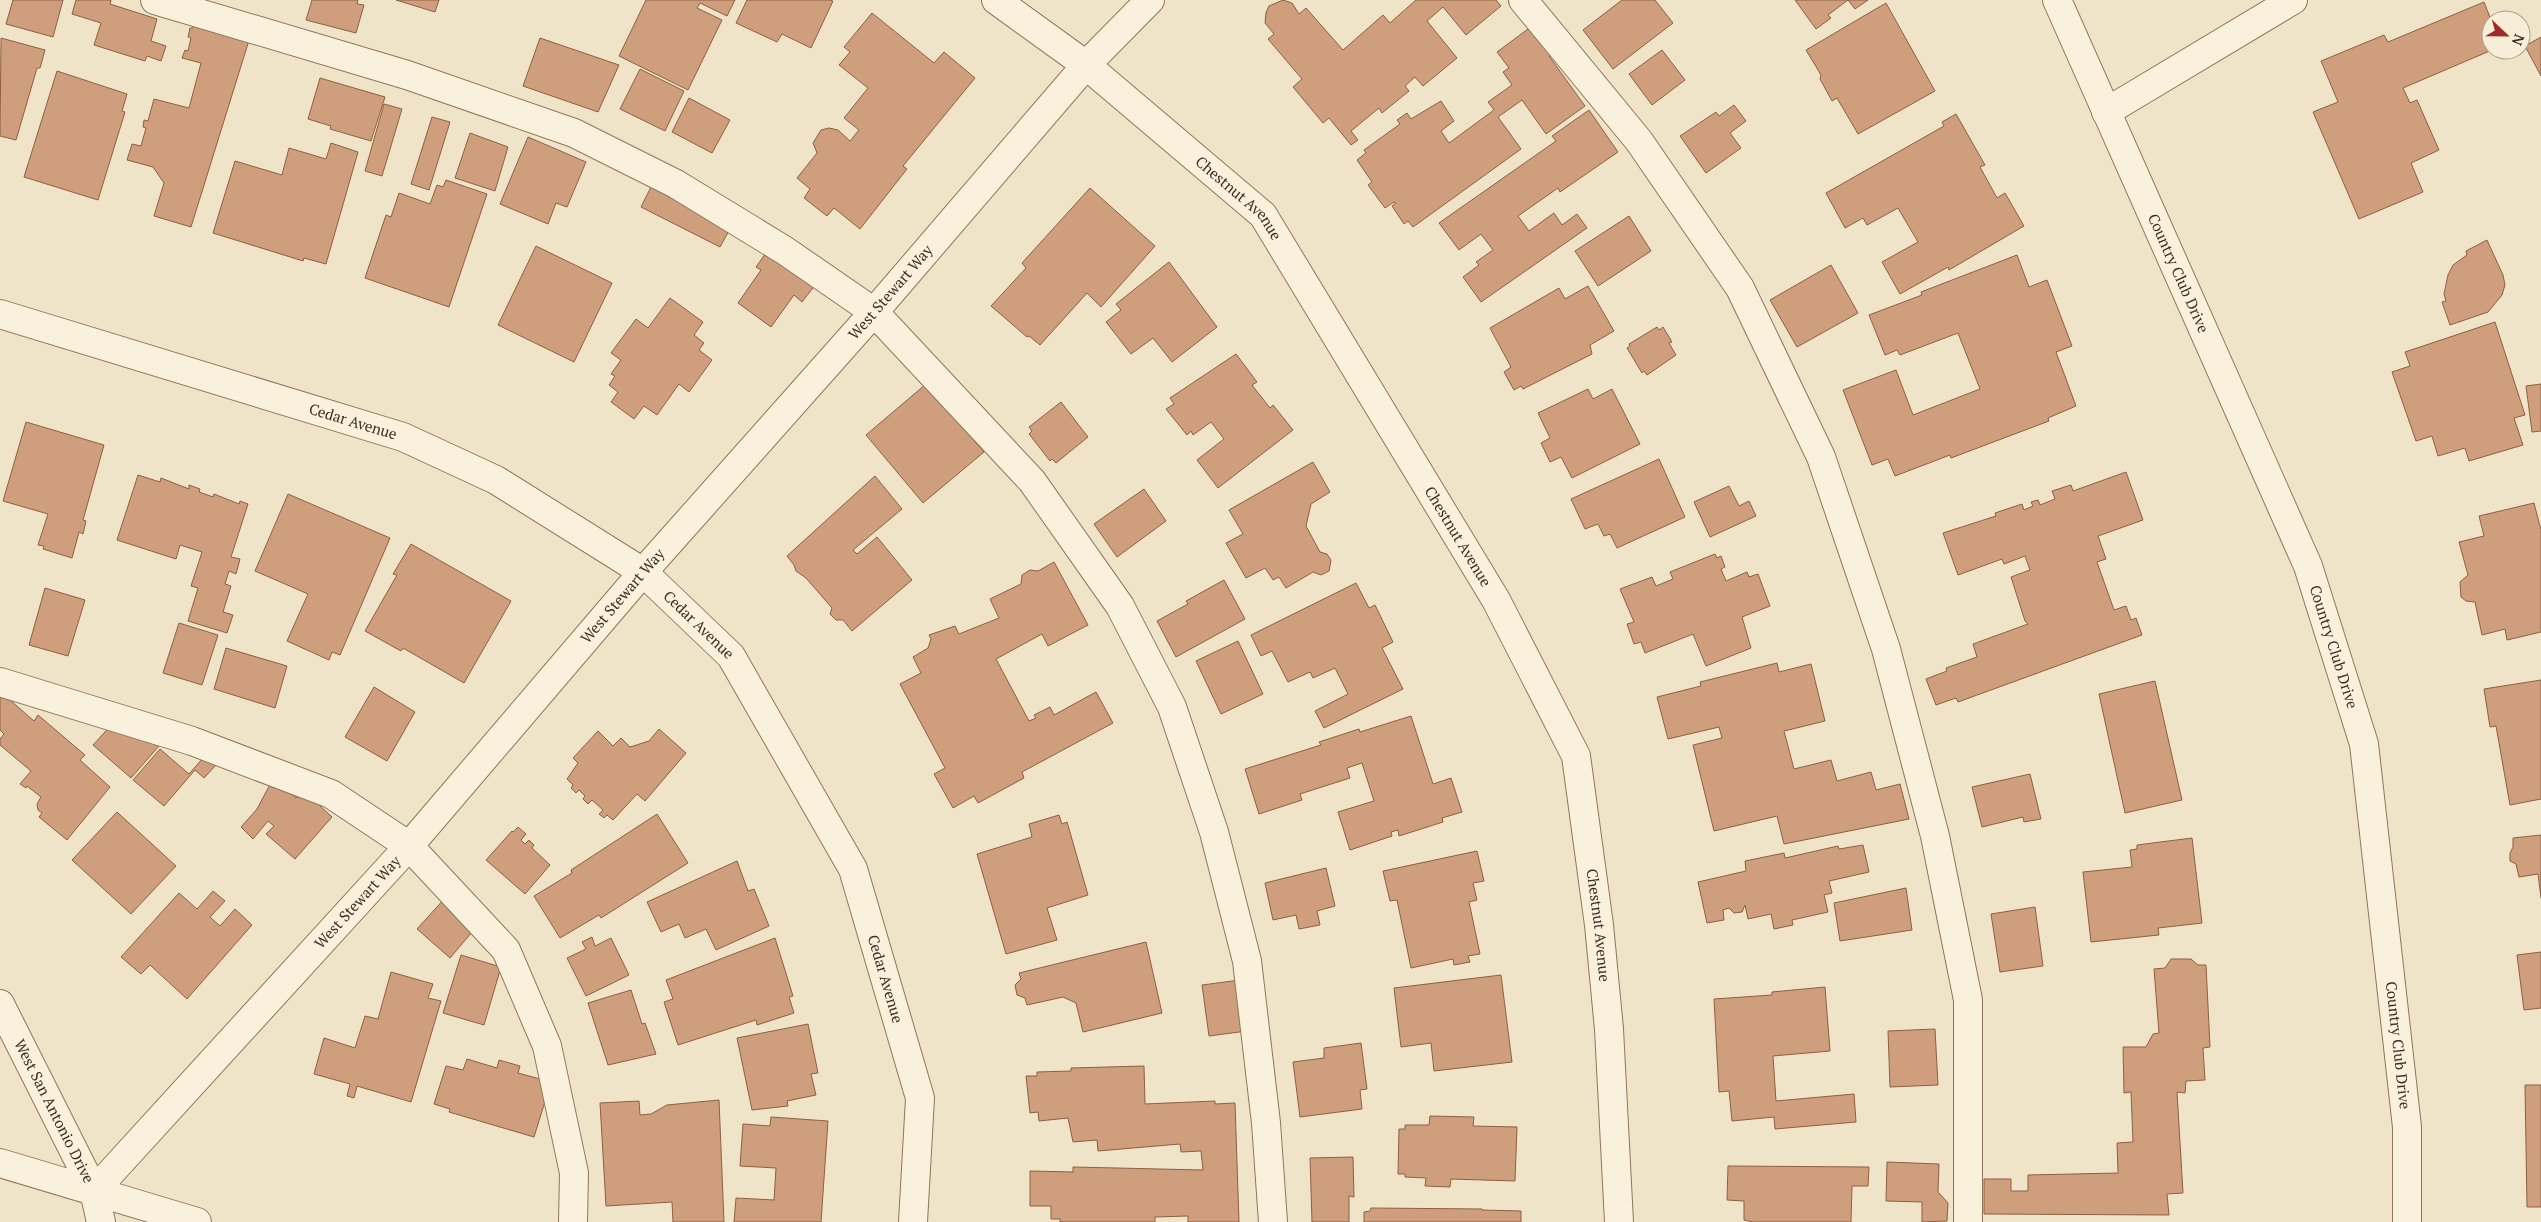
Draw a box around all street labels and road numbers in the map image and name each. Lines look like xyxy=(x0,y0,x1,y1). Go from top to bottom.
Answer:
street label: Chestnut Avenue xyxy=(1192,151,1287,243)
street label: Country Club Drive xyxy=(2144,210,2214,336)
street label: West Stewart Way xyxy=(843,240,937,343)
street label: Cedar Avenue xyxy=(307,398,400,444)
street label: Chestnut Avenue xyxy=(1421,482,1497,590)
street label: West Stewart Way xyxy=(575,543,669,647)
street label: Country Club Drive xyxy=(2306,582,2363,711)
street label: Cedar Avenue xyxy=(659,586,739,663)
street label: West Stewart Way xyxy=(309,851,405,952)
street label: Chestnut Avenue xyxy=(1582,867,1615,983)
street label: Cedar Avenue xyxy=(864,932,909,1025)
street label: Country Club Drive xyxy=(2382,980,2416,1110)
street label: West San Antonio Drive xyxy=(10,1035,99,1186)

